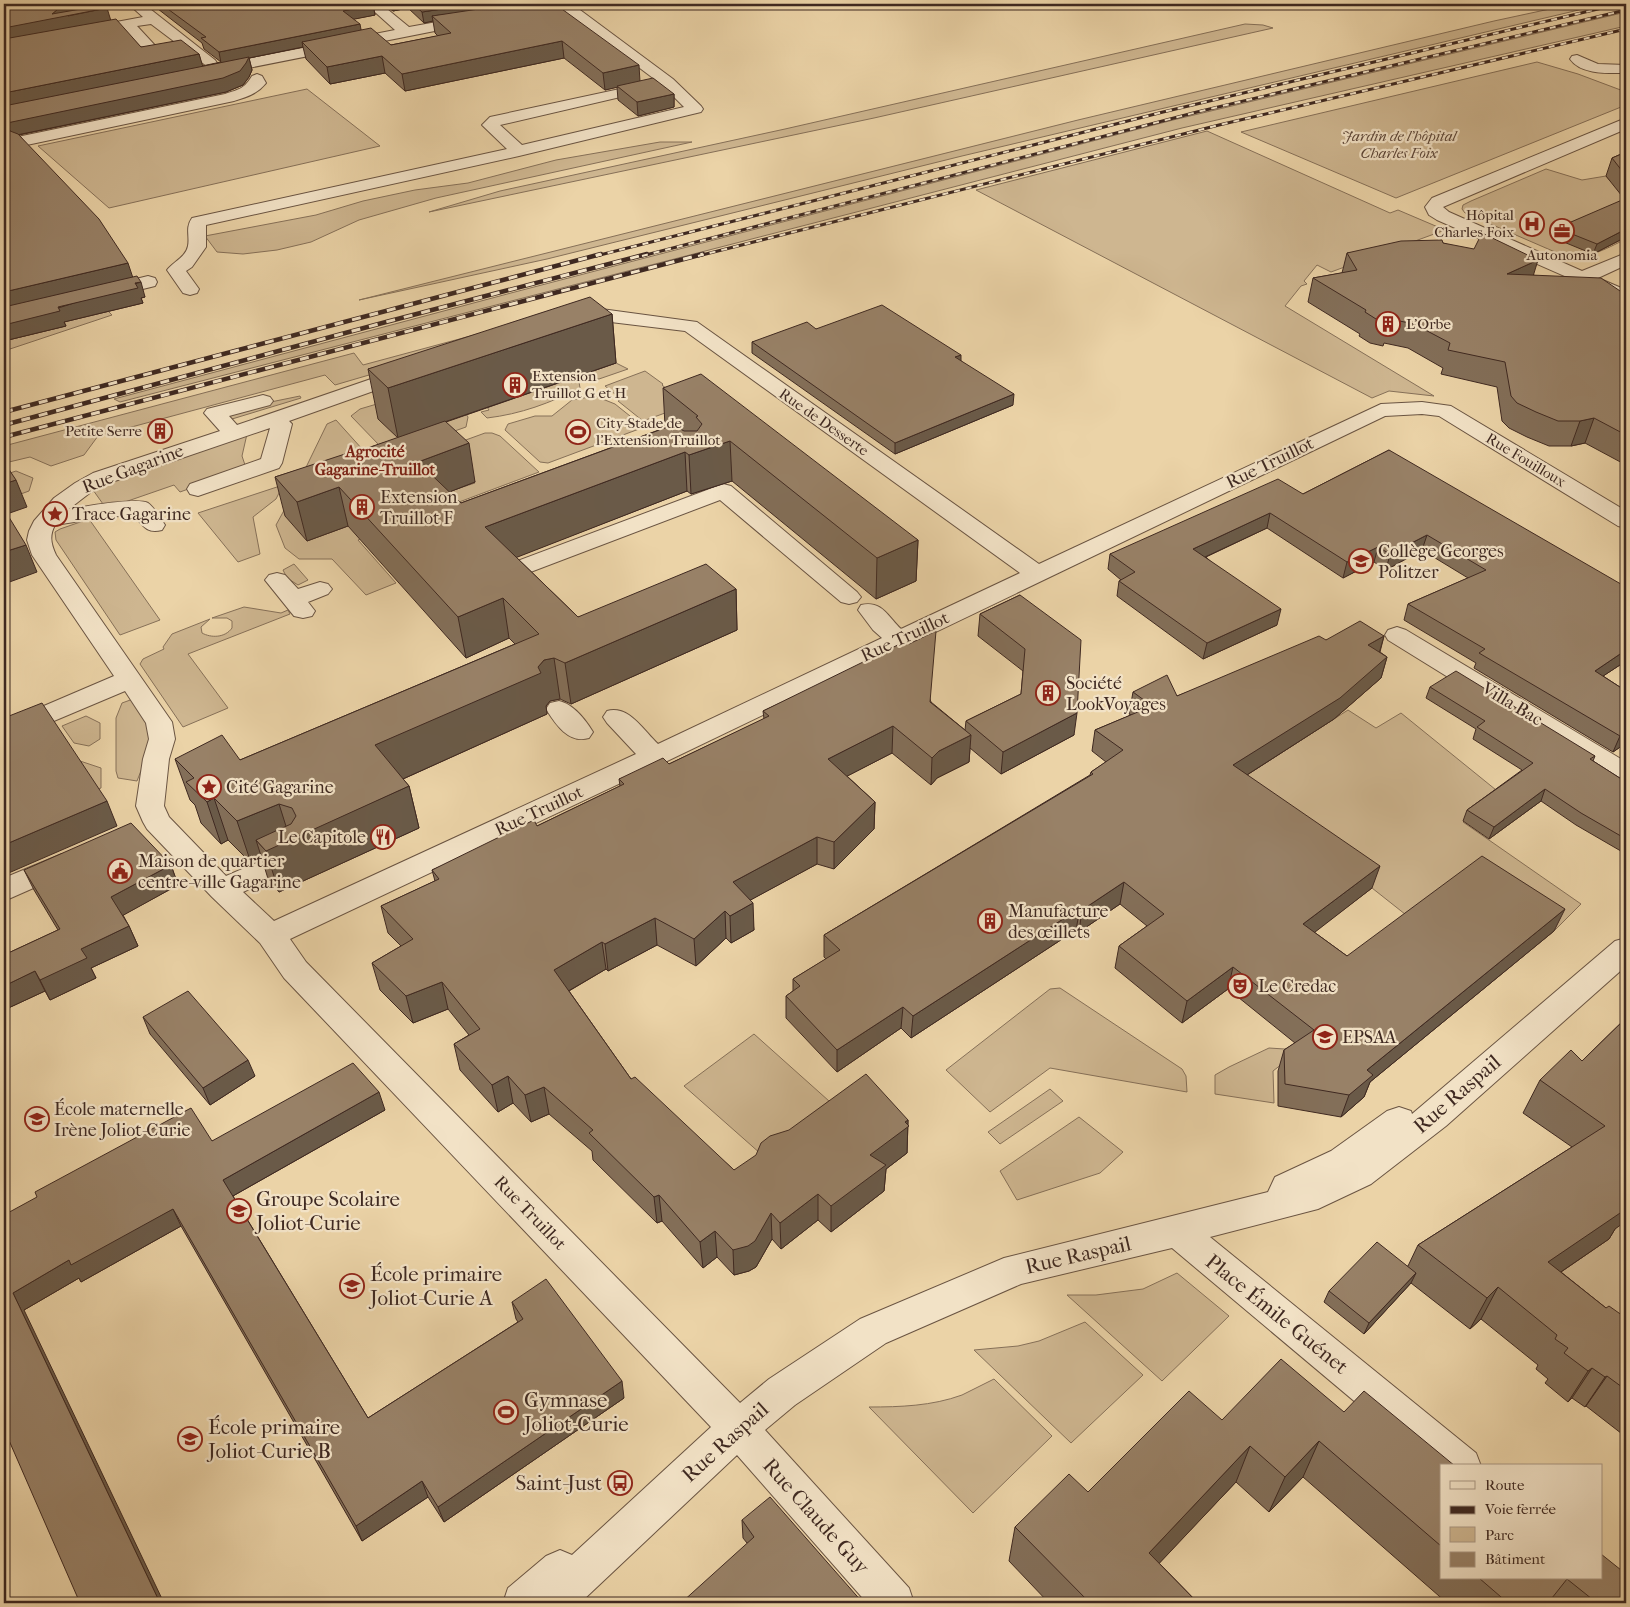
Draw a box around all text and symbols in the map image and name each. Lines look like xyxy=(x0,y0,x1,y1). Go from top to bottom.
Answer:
park label: Jardin de l'hôpital Charles Foix xyxy=(1342,127,1459,162)
place label: Hôpital Charles Foix xyxy=(1434,206,1514,241)
hospital icon: Hôpital Charles Foix xyxy=(1519,211,1545,237)
office icon: Autonomia xyxy=(1549,218,1575,244)
place label: Autonomia xyxy=(1526,246,1598,264)
building icon: L'Orbe xyxy=(1375,311,1401,337)
place label: L'Orbe xyxy=(1406,315,1451,333)
place label: Extension Truillot G et H xyxy=(532,367,627,402)
building icon: Extension Truillot G et H xyxy=(502,372,528,398)
street label: Rue de Desserte xyxy=(776,384,873,460)
place label: City-Stade de l'Extension Truillot xyxy=(595,414,721,449)
building icon: Petite Serre xyxy=(147,418,173,444)
sports icon: City-Stade de l'Extension Truillot xyxy=(565,419,591,445)
place label: Petite Serre xyxy=(65,422,143,440)
street label: Rue Fouilloux xyxy=(1483,429,1569,491)
street label: Rue Truillot xyxy=(1223,432,1318,493)
street label: Rue Gagarine xyxy=(79,440,187,498)
district label: Agrocité Gagarine-Truillot xyxy=(315,442,435,480)
place label: Extension Truillot F xyxy=(380,487,458,529)
building icon: Extension Truillot F xyxy=(349,494,375,520)
place icon: Trace Gagarine xyxy=(42,501,68,527)
place label: Trace Gagarine xyxy=(72,504,191,525)
place label: Collège Georges Politzer xyxy=(1378,541,1504,583)
school or university icon: Collège Georges Politzer xyxy=(1348,548,1374,574)
street label: Rue Truillot xyxy=(857,607,953,667)
place label: Société LookVoyages xyxy=(1066,673,1166,715)
street label: Villa Bac xyxy=(1477,677,1546,730)
building icon: Société LookVoyages xyxy=(1035,680,1061,706)
place icon: Cité Gagarine xyxy=(196,774,222,800)
place label: Cité Gagarine xyxy=(226,777,334,798)
street label: Rue Truillot xyxy=(491,781,587,841)
restaurant icon: Le Capitole xyxy=(370,824,396,850)
place label: Le Capitole xyxy=(278,827,366,848)
place label: Maison de quartier centre-ville Gagarine xyxy=(138,851,301,893)
public building icon: Maison de quartier centre-ville Gagarine xyxy=(107,858,133,884)
place label: Manufacture des œillets xyxy=(1008,901,1109,943)
building icon: Manufacture des œillets xyxy=(977,908,1003,934)
theatre icon: Le Credac xyxy=(1227,973,1253,999)
place label: Le Credac xyxy=(1258,976,1336,997)
school or university icon: EPSAA xyxy=(1312,1024,1338,1050)
place label: EPSAA xyxy=(1342,1027,1397,1048)
street label: Rue Raspail xyxy=(1408,1049,1506,1138)
place label: École maternelle Irène Joliot-Curie xyxy=(54,1098,190,1141)
school or university icon: École maternelle Irène Joliot-Curie xyxy=(24,1106,50,1132)
street label: Rue Truillot xyxy=(489,1172,571,1255)
place label: Groupe Scolaire Joliot-Curie xyxy=(254,1187,400,1235)
school or university icon: Groupe Scolaire Joliot-Curie xyxy=(226,1198,252,1224)
street label: Rue Raspail xyxy=(1023,1231,1133,1279)
street label: Place Émile Guénet xyxy=(1201,1249,1353,1379)
place label: École primaire Joliot-Curie A xyxy=(368,1262,502,1310)
school or university icon: École primaire Joliot-Curie A xyxy=(339,1273,365,1299)
place label: Gymnase Joliot-Curie xyxy=(522,1388,629,1436)
street label: Rue Raspail xyxy=(677,1397,773,1487)
sports icon: Gymnase Joliot-Curie xyxy=(493,1399,519,1425)
place label: École primaire Joliot-Curie B xyxy=(206,1415,340,1463)
school or university icon: École primaire Joliot-Curie B xyxy=(177,1426,203,1452)
street label: Rue Claude Guy xyxy=(758,1453,875,1579)
legend xyxy=(1440,1464,1602,1580)
bus stop icon: Saint-Just xyxy=(607,1470,633,1496)
place label: Saint-Just xyxy=(516,1471,603,1495)
text: Route xyxy=(1485,1476,1525,1494)
text: Voie ferrée xyxy=(1484,1500,1557,1518)
text: Parc xyxy=(1485,1526,1514,1544)
text: Bâtiment xyxy=(1485,1550,1546,1568)

